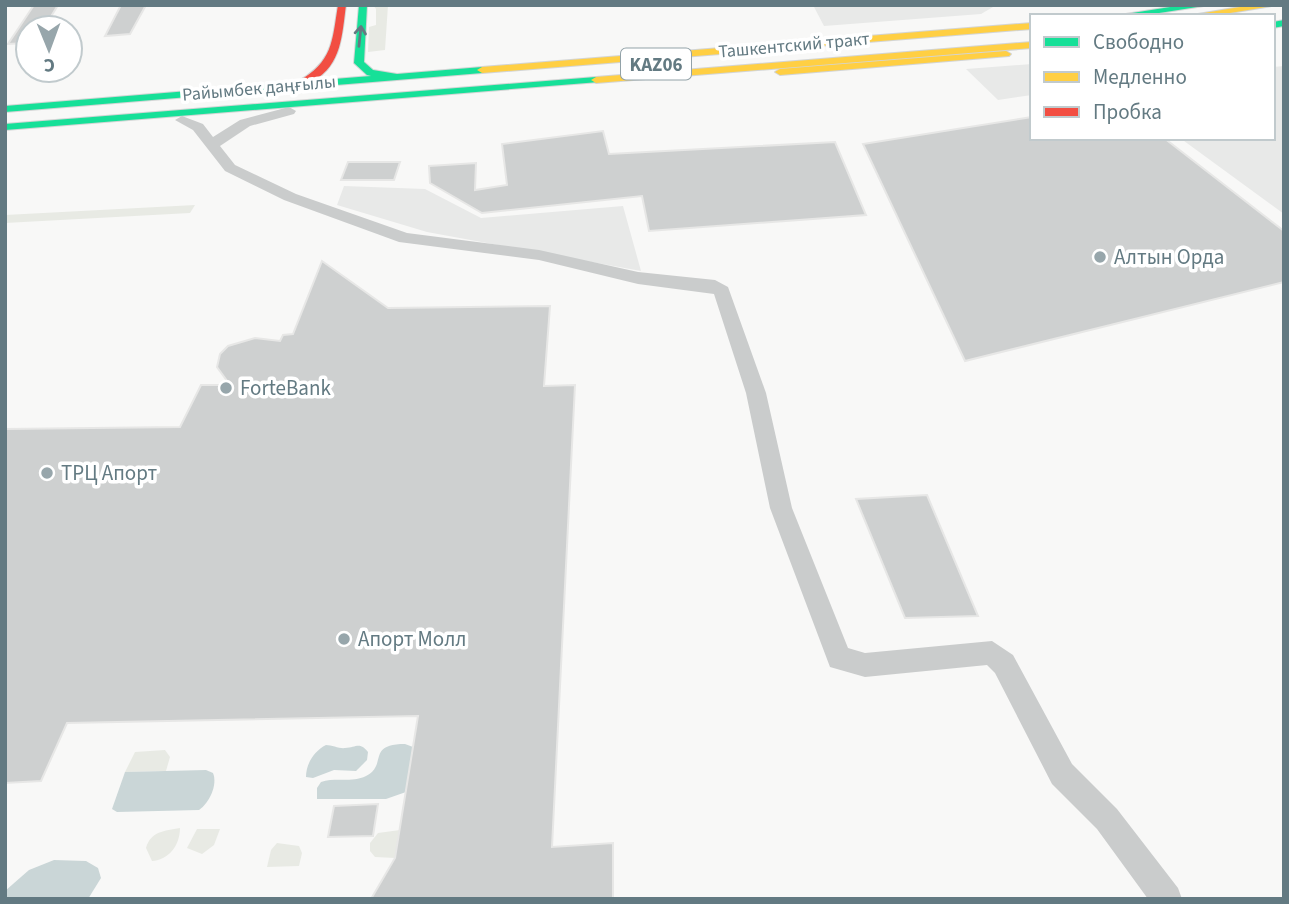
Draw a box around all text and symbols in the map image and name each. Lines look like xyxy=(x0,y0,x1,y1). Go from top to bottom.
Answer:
north arrow xyxy=(14,14,84,84)
legend xyxy=(1030,14,1275,140)
one-way arrow xyxy=(354,25,367,47)
street label: Ташкентский тракт xyxy=(717,26,871,65)
text: Свободно xyxy=(1093,27,1184,57)
road number: KАZ06 xyxy=(621,48,691,80)
text: С xyxy=(44,51,55,78)
text: Медленно xyxy=(1093,62,1187,92)
street label: Райымбек даңғылы xyxy=(181,69,337,108)
text: Пробка xyxy=(1093,97,1162,127)
place label: Алтын Орда xyxy=(1114,242,1224,272)
marker: Алтын Орда xyxy=(1092,249,1108,265)
place label: ForteBank xyxy=(240,373,331,403)
marker: ForteBank xyxy=(218,380,234,396)
place label: ТРЦ Апорт xyxy=(61,458,158,488)
marker: ТРЦ Апорт xyxy=(39,465,55,481)
place label: Апорт Молл xyxy=(358,624,467,654)
marker: Апорт Молл xyxy=(336,631,352,647)

